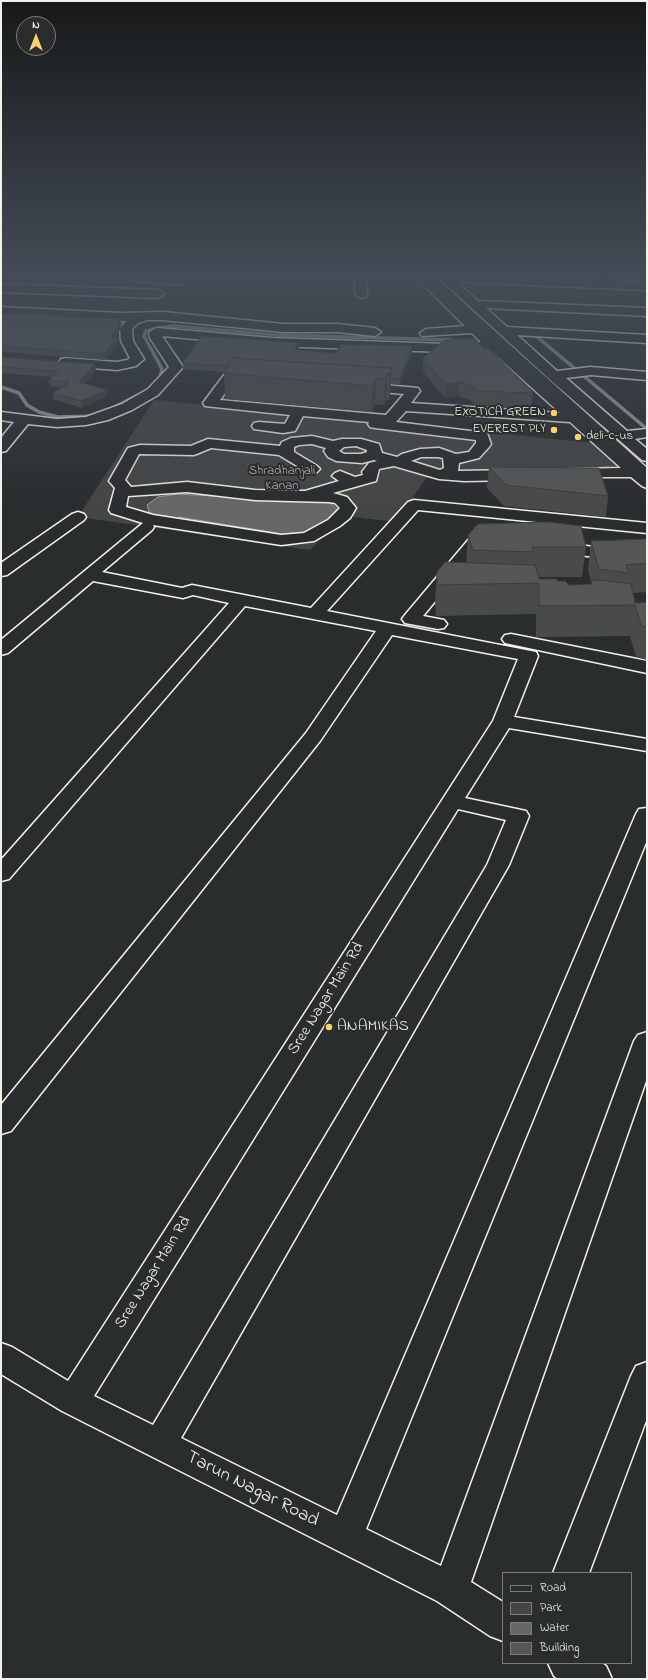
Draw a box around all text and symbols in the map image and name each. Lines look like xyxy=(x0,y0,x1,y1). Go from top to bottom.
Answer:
north arrow xyxy=(16,16,56,56)
text: N xyxy=(32,17,40,33)
place label: EXOTICA GREEN xyxy=(454,405,546,421)
marker: EXOTICA GREEN xyxy=(549,408,559,418)
place label: EVEREST PLY xyxy=(472,422,546,438)
marker: EVEREST PLY xyxy=(549,425,559,435)
place label: deli-c-us xyxy=(586,429,633,445)
marker: deli-c-us xyxy=(573,432,583,442)
park label: Shradhanjali Kanan xyxy=(249,464,315,495)
street label: Sree Nagar Main Rd xyxy=(285,939,369,1059)
place label: ANAMIKAS xyxy=(337,1017,409,1037)
marker: ANAMIKAS xyxy=(324,1022,334,1032)
street label: Sree Nagar Main Rd xyxy=(112,1213,196,1333)
street label: Tarun Nagar Road xyxy=(182,1447,322,1533)
legend xyxy=(502,1572,632,1664)
text: Road xyxy=(540,1579,566,1597)
text: Park xyxy=(540,1599,562,1617)
text: Water xyxy=(540,1619,569,1637)
text: Building xyxy=(540,1639,579,1657)

